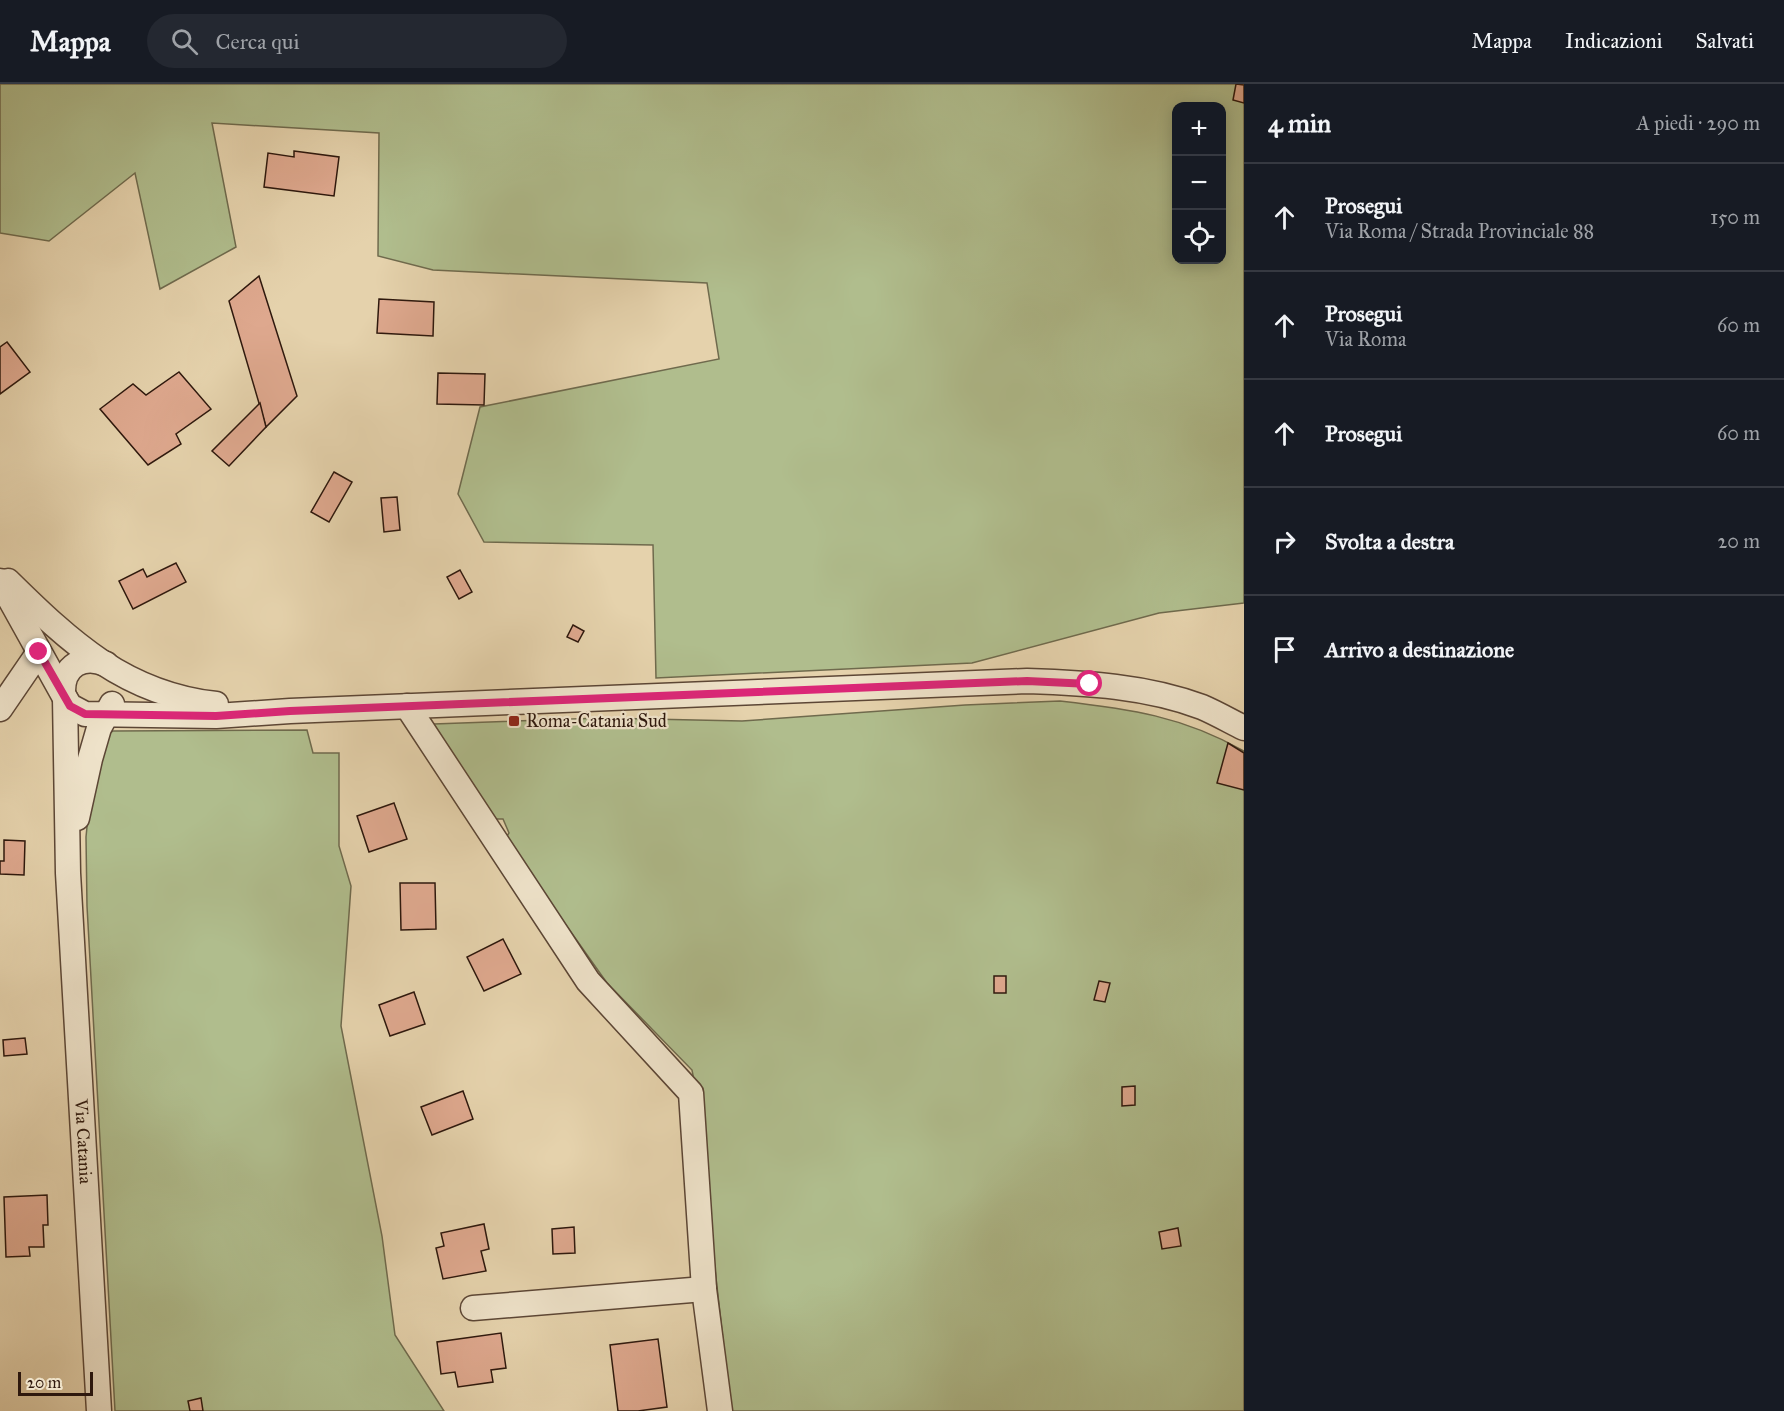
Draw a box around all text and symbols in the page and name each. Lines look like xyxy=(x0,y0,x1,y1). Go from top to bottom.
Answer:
search box xyxy=(147,14,567,68)
text: Mappa xyxy=(30,24,111,59)
icon: search xyxy=(168,25,201,58)
text: Cerca qui xyxy=(216,28,299,55)
text: Mappa xyxy=(1472,28,1532,54)
text: Indicazioni xyxy=(1565,28,1663,54)
text: Salvati xyxy=(1696,28,1754,54)
map controls xyxy=(1172,102,1226,264)
button: + xyxy=(1172,102,1226,156)
text: 4 min xyxy=(1268,107,1331,139)
text: A piedi · 290 m xyxy=(1637,111,1760,135)
button: − xyxy=(1172,156,1226,210)
text: Prosegui xyxy=(1325,192,1402,219)
icon: ahead xyxy=(1268,201,1301,234)
text: 150 m xyxy=(1710,205,1760,229)
button: locate xyxy=(1172,210,1226,264)
text: Via Roma / Strada Provinciale 88 xyxy=(1325,219,1594,243)
text: Prosegui xyxy=(1325,300,1402,327)
icon: ahead xyxy=(1268,309,1301,342)
text: 60 m xyxy=(1717,313,1760,337)
text: Via Roma xyxy=(1325,327,1406,351)
icon: ahead xyxy=(1268,417,1301,450)
text: Prosegui xyxy=(1325,420,1402,447)
text: 60 m xyxy=(1717,421,1760,445)
icon: right xyxy=(1268,525,1301,558)
text: Svolta a destra xyxy=(1325,528,1454,555)
text: 20 m xyxy=(1717,529,1760,553)
icon: arrive xyxy=(1268,633,1301,666)
text: Arrivo a destinazione xyxy=(1325,636,1514,663)
route end xyxy=(25,638,51,664)
route start xyxy=(1076,670,1102,696)
place label: Roma-Catania Sud xyxy=(526,710,667,732)
marker: Roma-Catania Sud xyxy=(507,714,521,728)
street label: Via Catania xyxy=(70,1097,97,1185)
scale bar xyxy=(18,1369,93,1396)
text: 20 m xyxy=(27,1373,61,1392)

